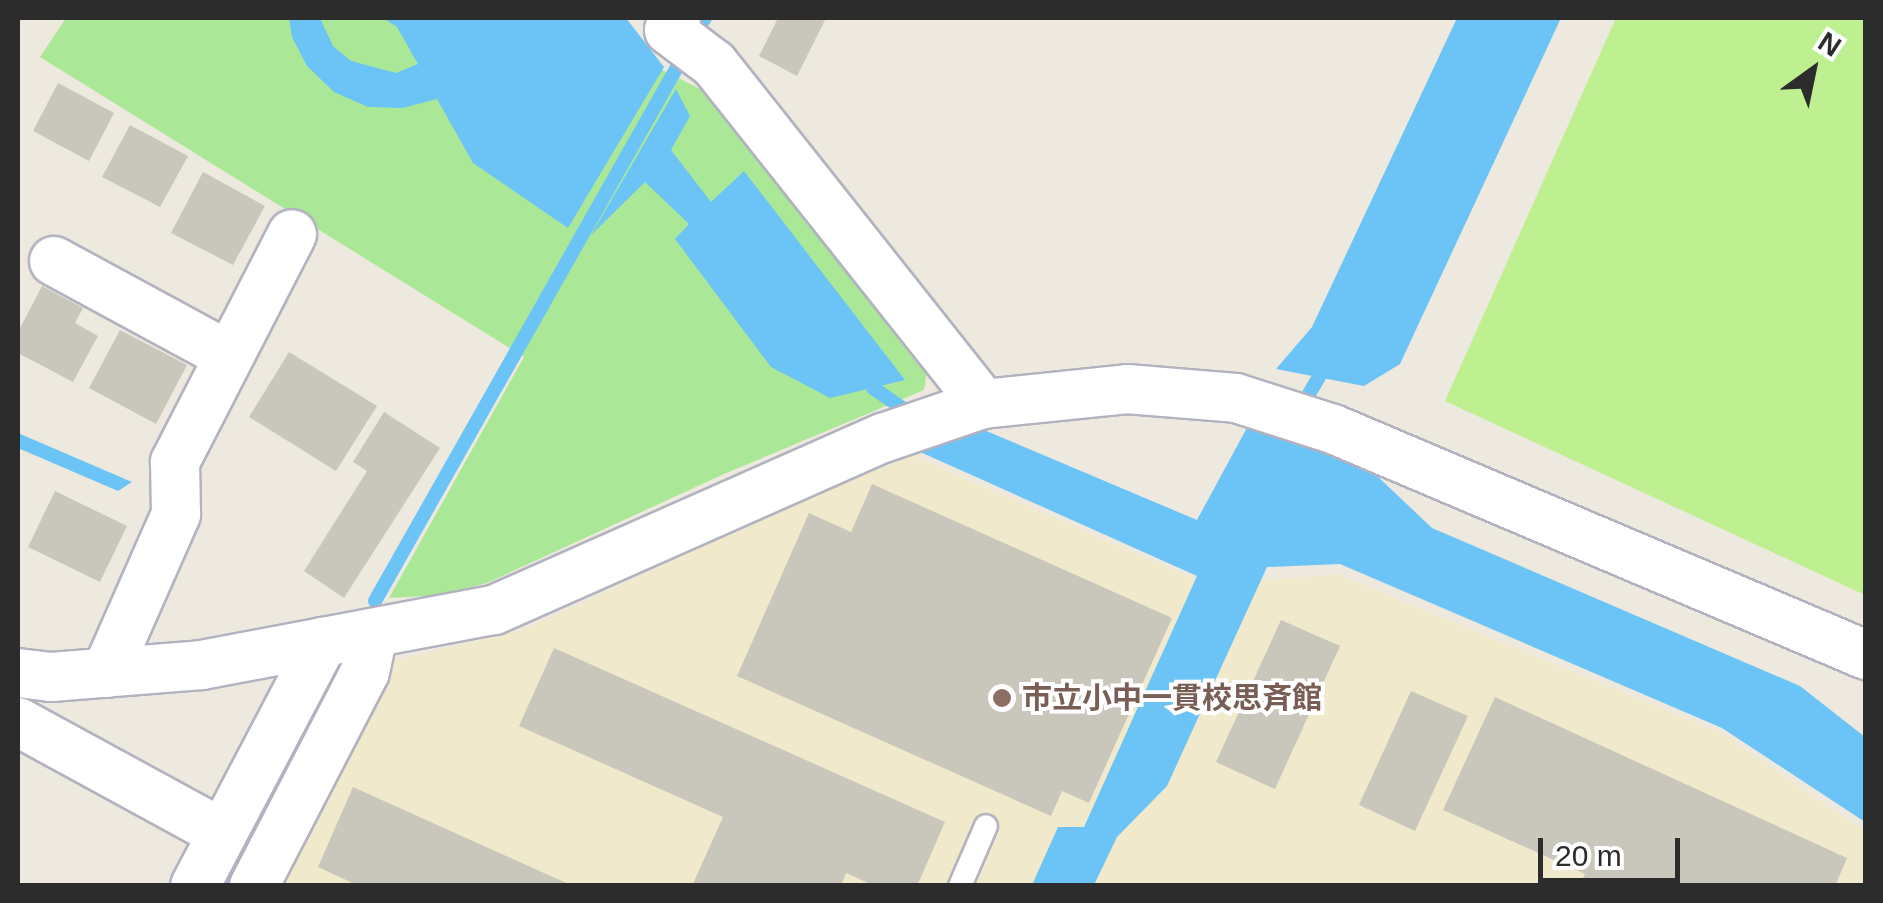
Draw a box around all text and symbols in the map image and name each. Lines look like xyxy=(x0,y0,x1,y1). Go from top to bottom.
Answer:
north arrow xyxy=(1763,20,1863,120)
text: N xyxy=(1813,26,1847,63)
place label: 市立小中一貫校思斉館 xyxy=(1022,680,1322,716)
marker: 市立小中一貫校思斉館 xyxy=(991,687,1013,709)
scale bar xyxy=(1543,818,1686,880)
text: 20 m xyxy=(1555,839,1622,872)

